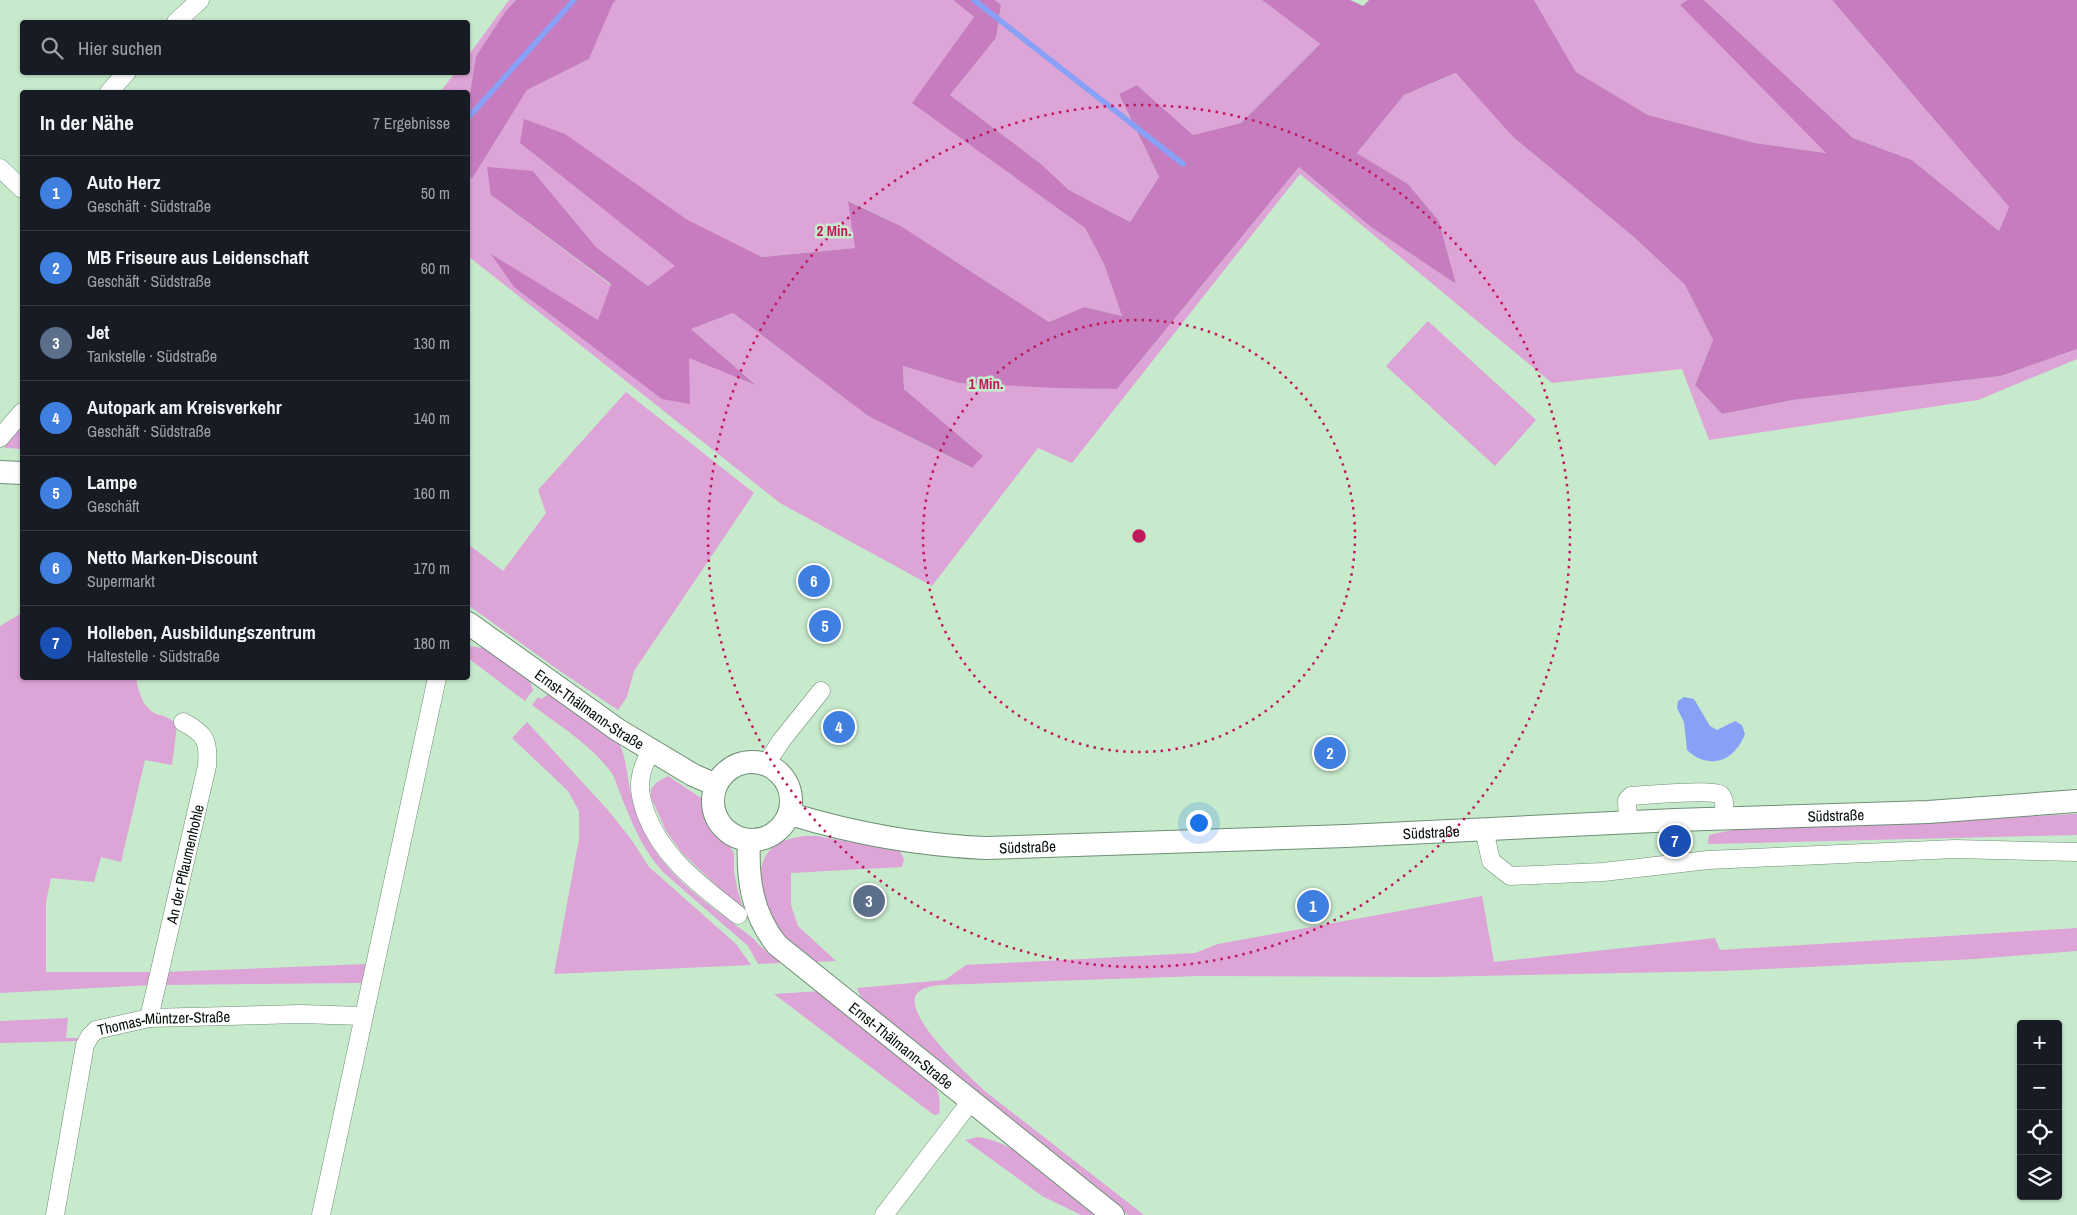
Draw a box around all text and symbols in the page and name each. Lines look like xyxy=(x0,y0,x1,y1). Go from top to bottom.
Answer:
search box xyxy=(20,20,470,75)
icon: search xyxy=(38,34,66,62)
text: Hier suchen xyxy=(78,35,162,61)
text: In der Nähe xyxy=(40,108,134,137)
text: 7 Ergebnisse xyxy=(373,112,450,134)
text: Auto Herz xyxy=(87,169,161,195)
text: 1 xyxy=(52,182,60,204)
text: 50 m xyxy=(421,182,450,204)
text: Geschäft · Südstraße xyxy=(87,195,211,217)
text: 2 Min. xyxy=(817,220,851,241)
text: MB Friseure aus Leidenschaft xyxy=(87,244,309,270)
text: 2 xyxy=(52,257,60,279)
text: 60 m xyxy=(421,257,450,279)
text: Geschäft · Südstraße xyxy=(87,270,211,292)
text: Jet xyxy=(87,319,110,345)
text: 3 xyxy=(52,332,60,354)
text: 130 m xyxy=(414,332,450,354)
text: Tankstelle · Südstraße xyxy=(87,345,217,367)
text: 1 Min. xyxy=(969,373,1003,394)
text: Autopark am Kreisverkehr xyxy=(87,394,282,420)
text: 4 xyxy=(52,407,60,429)
text: 140 m xyxy=(414,407,450,429)
text: Geschäft · Südstraße xyxy=(87,420,211,442)
text: Lampe xyxy=(87,469,137,495)
text: 5 xyxy=(52,482,60,504)
text: 160 m xyxy=(414,482,450,504)
text: Geschäft xyxy=(87,495,140,517)
centre of rings xyxy=(1130,527,1148,545)
text: Netto Marken-Discount xyxy=(87,544,258,570)
text: 6 xyxy=(52,557,60,579)
text: 170 m xyxy=(414,557,450,579)
pin: 6 xyxy=(798,562,830,600)
text: Supermarkt xyxy=(87,570,155,592)
pin: 5 xyxy=(809,607,841,645)
text: Holleben, Ausbildungszentrum xyxy=(87,619,316,645)
text: 7 xyxy=(52,632,60,654)
text: 180 m xyxy=(414,632,450,654)
text: Haltestelle · Südstraße xyxy=(87,645,220,667)
street label: Ernst-Thälmann-Straße xyxy=(531,664,648,754)
pin: 4 xyxy=(823,708,855,746)
pin: 2 xyxy=(1314,734,1346,772)
street label: An der Pflaumenhohle xyxy=(160,802,208,927)
street label: Südstraße xyxy=(1807,804,1865,826)
your location xyxy=(1186,810,1212,836)
street label: Südstraße xyxy=(1402,820,1460,844)
pin: 7 xyxy=(1659,822,1691,860)
street label: Südstraße xyxy=(999,835,1056,858)
pin: 3 xyxy=(853,882,885,920)
pin: 1 xyxy=(1297,887,1329,925)
street label: Ernst-Thälmann-Straße xyxy=(845,997,958,1094)
street label: Thomas-Müntzer-Straße xyxy=(95,1005,231,1040)
map controls xyxy=(2017,1020,2062,1200)
button: + xyxy=(2017,1020,2062,1065)
button: − xyxy=(2017,1065,2062,1110)
button: locate xyxy=(2017,1110,2062,1155)
button: layers xyxy=(2017,1155,2062,1200)

